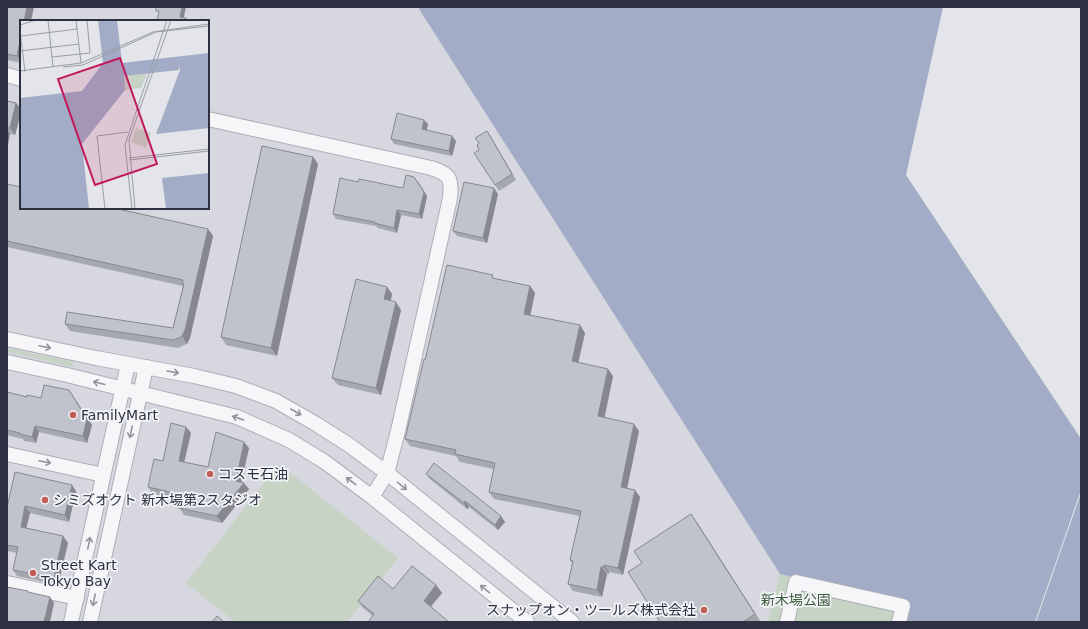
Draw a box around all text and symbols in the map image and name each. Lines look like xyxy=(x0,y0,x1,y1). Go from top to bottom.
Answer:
inset map xyxy=(20,20,209,209)
one-way arrow xyxy=(38,343,51,351)
one-way arrow xyxy=(166,368,179,376)
one-way arrow xyxy=(92,379,105,386)
place label: FamilyMart xyxy=(81,407,158,423)
one-way arrow xyxy=(289,408,301,416)
marker: FamilyMart xyxy=(68,410,78,420)
one-way arrow xyxy=(233,414,245,422)
one-way arrow xyxy=(127,426,135,439)
one-way arrow xyxy=(38,458,51,466)
place label: コスモ石油 xyxy=(218,466,288,482)
marker: コスモ石油 xyxy=(205,469,215,479)
one-way arrow xyxy=(346,477,357,486)
one-way arrow xyxy=(397,481,408,490)
place label: シミズオクト 新木場第2スタジオ xyxy=(53,492,262,508)
marker: シミズオクト 新木場第2スタジオ xyxy=(40,495,50,505)
one-way arrow xyxy=(85,537,93,550)
place label: Street Kart Tokyo Bay xyxy=(40,557,117,589)
marker: Street Kart Tokyo Bay xyxy=(28,568,38,578)
one-way arrow xyxy=(480,584,491,593)
park label: 新木場公園 xyxy=(761,592,831,608)
one-way arrow xyxy=(90,594,98,607)
place label: スナップオン・ツールズ株式会社 xyxy=(486,602,696,618)
marker: スナップオン・ツールズ株式会社 xyxy=(699,605,709,615)

